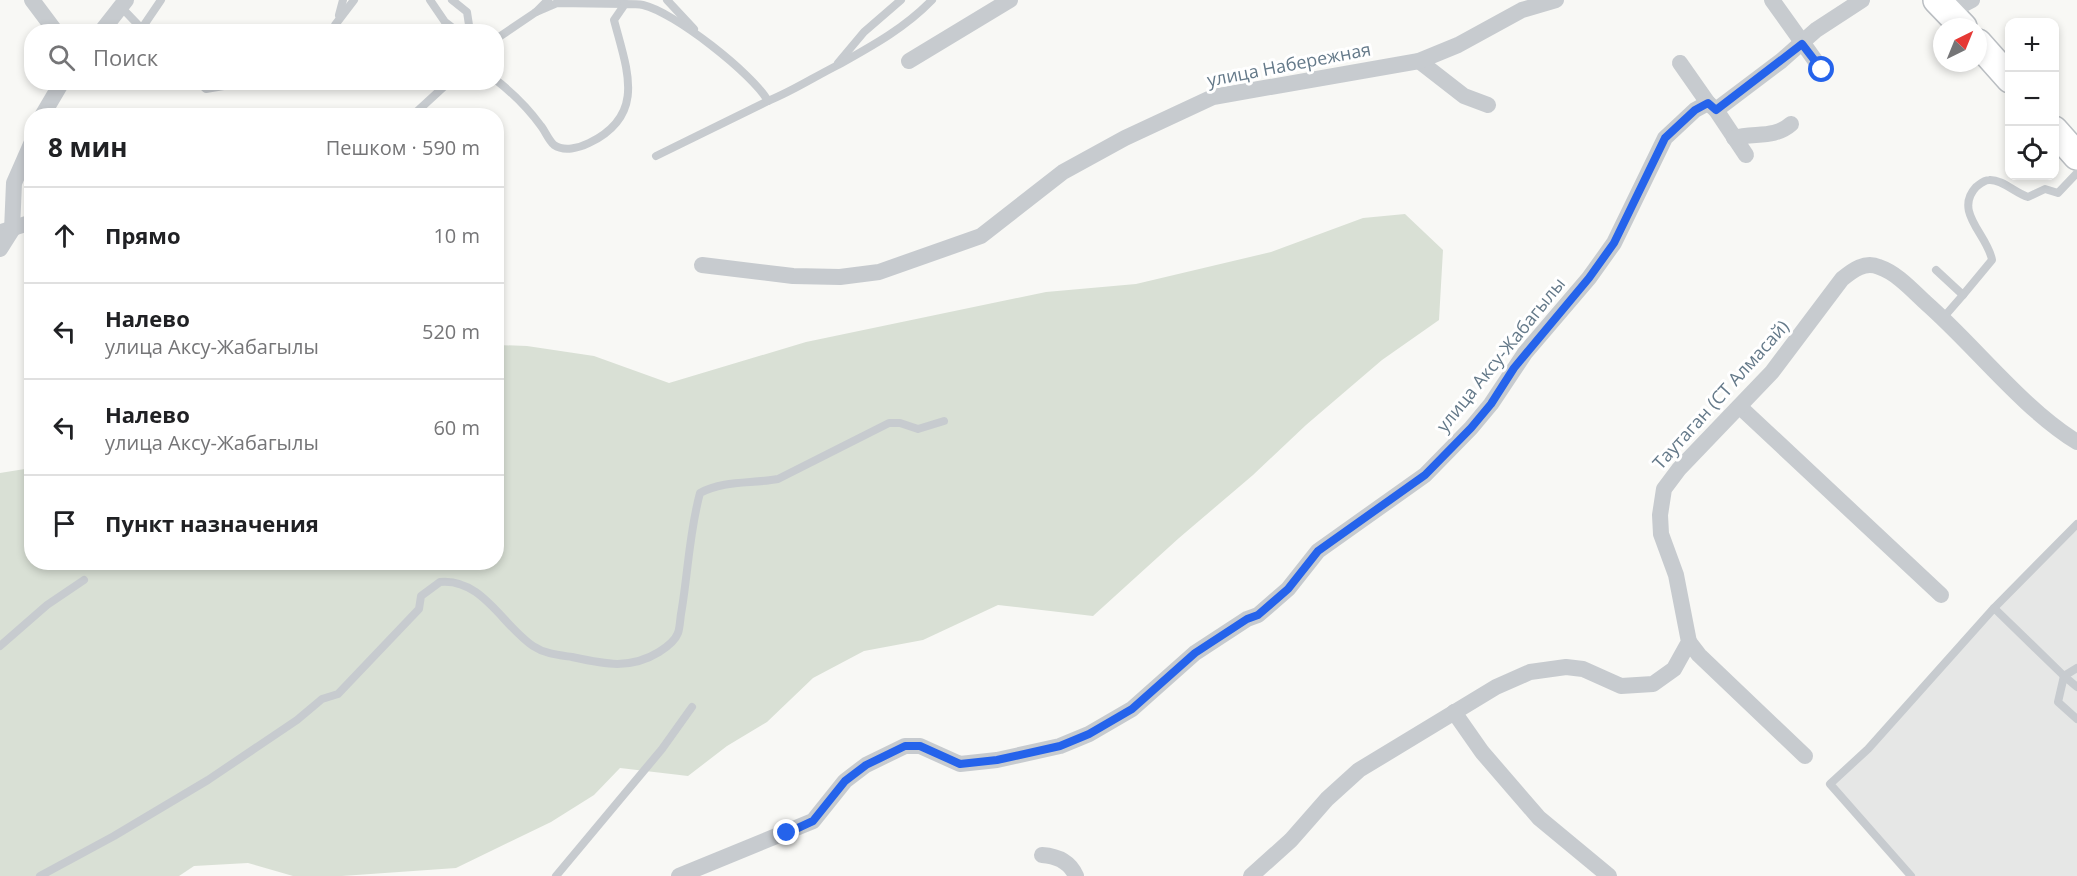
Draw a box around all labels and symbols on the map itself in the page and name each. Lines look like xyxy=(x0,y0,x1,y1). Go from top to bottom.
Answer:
north arrow xyxy=(1933,18,1987,72)
street label: улица Набережная xyxy=(1205,36,1373,92)
route start xyxy=(1808,56,1834,82)
street label: улица Аксу-Жабагылы xyxy=(1430,272,1570,437)
street label: Таутаган (СТ Алмасай) xyxy=(1647,315,1794,474)
route end xyxy=(773,819,799,845)

